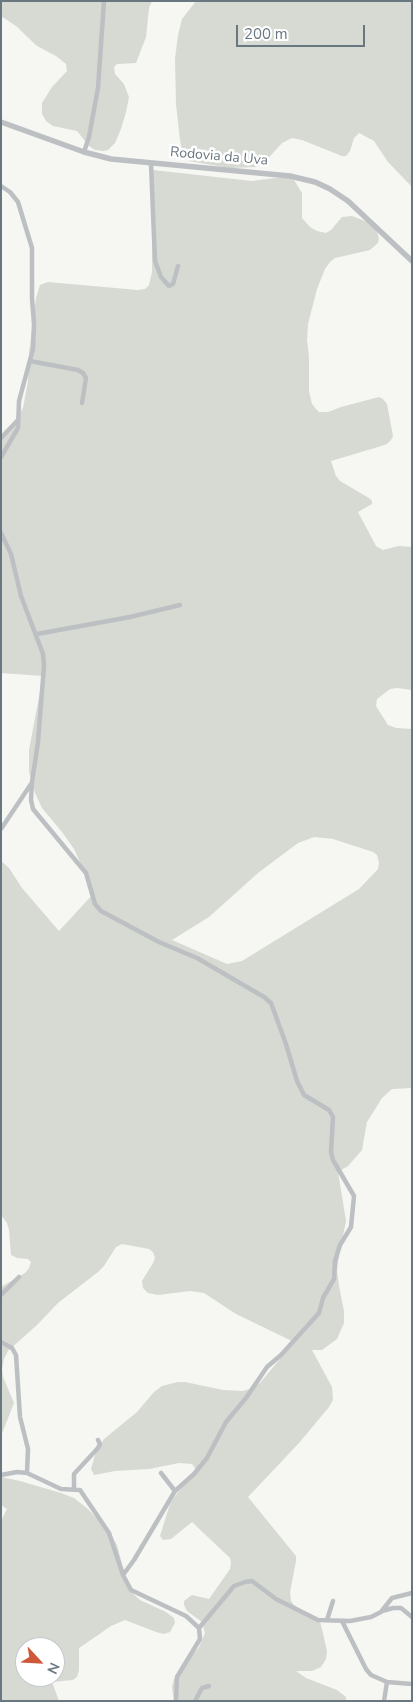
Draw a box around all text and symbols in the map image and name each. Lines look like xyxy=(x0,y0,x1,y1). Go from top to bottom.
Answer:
scale bar xyxy=(238,15,367,47)
text: 200 m xyxy=(244,24,288,44)
street label: Rodovia da Uva xyxy=(169,144,269,170)
north arrow xyxy=(15,1637,65,1687)
text: N xyxy=(42,1659,64,1677)

